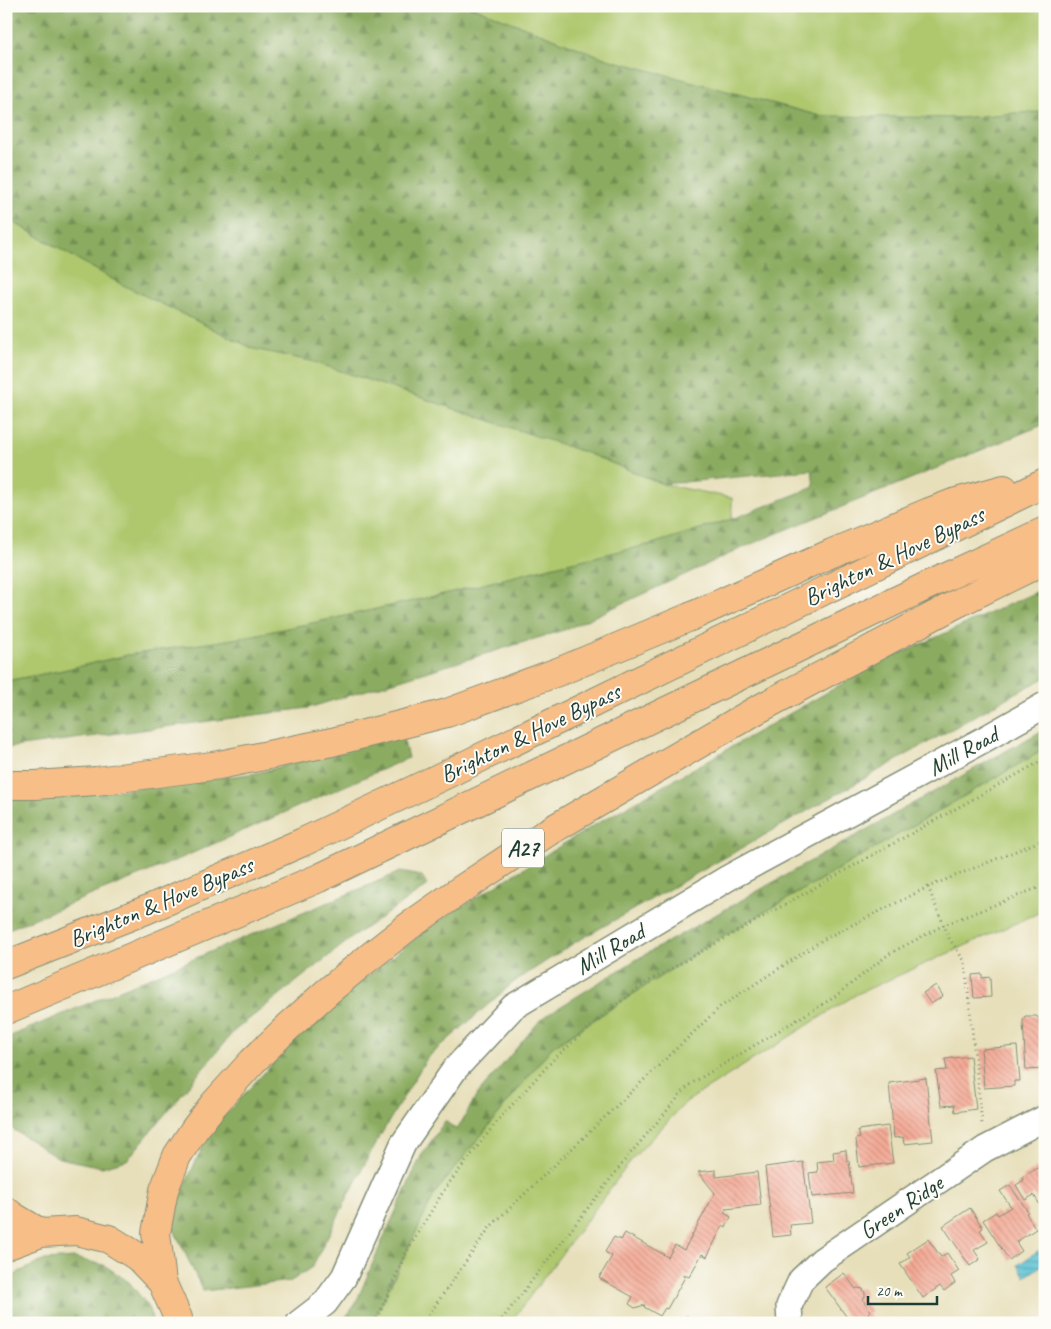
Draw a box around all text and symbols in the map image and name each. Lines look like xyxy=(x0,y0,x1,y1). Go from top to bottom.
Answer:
street label: Brighton & Hove Bypass xyxy=(799,499,991,613)
street label: Brighton & Hove Bypass xyxy=(435,676,627,790)
street label: Mill Road xyxy=(923,718,1006,782)
road number: A27 xyxy=(502,828,544,868)
street label: Brighton & Hove Bypass xyxy=(65,849,259,954)
street label: Mill Road xyxy=(570,915,653,981)
street label: Green Ridge xyxy=(853,1167,950,1246)
scale bar xyxy=(868,1274,937,1306)
text: 20 m xyxy=(876,1282,903,1301)

